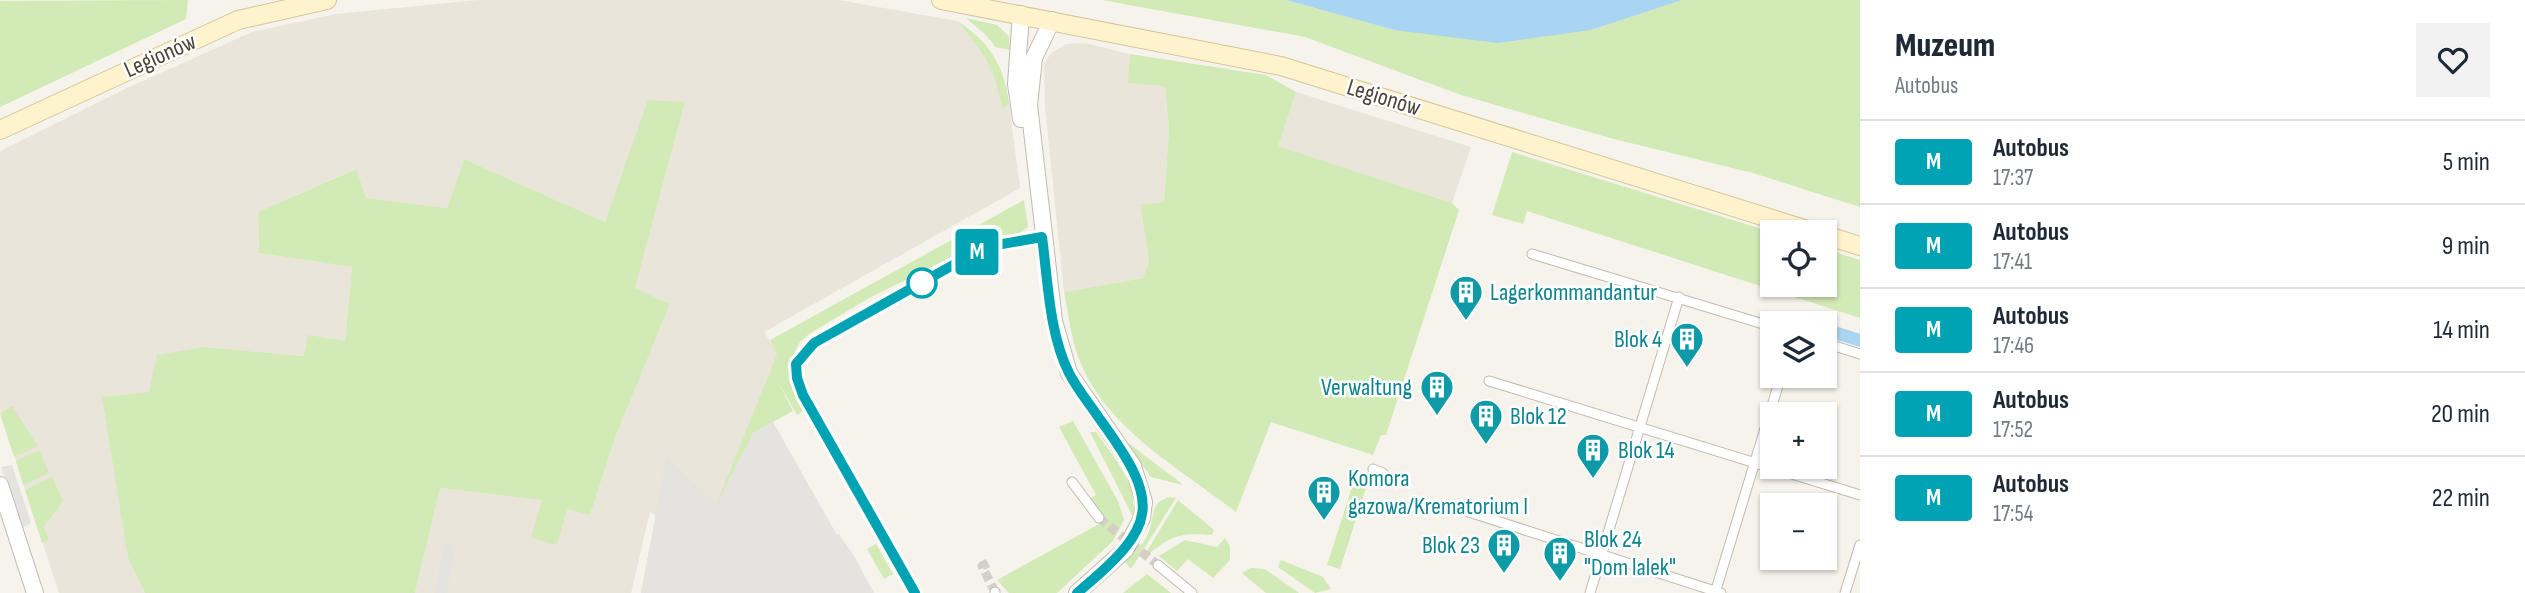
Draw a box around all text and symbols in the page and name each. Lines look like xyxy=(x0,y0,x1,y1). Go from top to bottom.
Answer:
button: heart xyxy=(2416,23,2490,97)
text: Muzeum xyxy=(1895,26,1995,66)
street label: Legionów xyxy=(120,27,201,84)
text: Autobus xyxy=(1895,72,1958,100)
street label: Legionów xyxy=(1343,73,1424,122)
text: Autobus xyxy=(1993,133,2069,164)
text: M xyxy=(1926,147,1941,176)
text: 5 min xyxy=(2443,147,2490,178)
text: 17:37 xyxy=(1993,164,2033,192)
text: Autobus xyxy=(1993,217,2069,248)
map controls xyxy=(1760,220,1837,570)
button: locate xyxy=(1760,220,1837,297)
line badge: M xyxy=(954,229,1000,275)
text: M xyxy=(1926,231,1941,260)
text: 9 min xyxy=(2442,231,2490,262)
text: M xyxy=(969,237,985,266)
text: 17:41 xyxy=(1993,248,2032,276)
unlabelled marker xyxy=(907,268,937,298)
building icon: Lagerkommandantur xyxy=(1447,273,1485,322)
place label: Lagerkommandantur xyxy=(1490,278,1657,307)
text: Autobus xyxy=(1993,301,2069,332)
button: layers xyxy=(1760,311,1837,388)
text: M xyxy=(1926,315,1941,344)
text: 14 min xyxy=(2433,315,2490,346)
building icon: Blok 4 xyxy=(1668,320,1706,369)
place label: Blok 4 xyxy=(1614,325,1662,354)
text: 17:46 xyxy=(1993,332,2034,360)
building icon: Verwaltung xyxy=(1418,368,1456,417)
place label: Verwaltung xyxy=(1321,373,1412,402)
text: Autobus xyxy=(1993,385,2069,416)
building icon: Blok 12 xyxy=(1467,397,1505,446)
text: M xyxy=(1926,399,1941,428)
text: 20 min xyxy=(2431,399,2490,430)
place label: Blok 12 xyxy=(1510,402,1567,431)
button: + xyxy=(1760,402,1837,479)
text: 17:52 xyxy=(1993,416,2033,444)
building icon: Blok 14 xyxy=(1574,431,1612,480)
place label: Blok 14 xyxy=(1618,436,1675,465)
place label: Komora gazowa/Krematorium I xyxy=(1348,464,1528,521)
text: Autobus xyxy=(1993,469,2069,500)
building icon: Komora gazowa/Krematorium I xyxy=(1305,473,1343,522)
text: M xyxy=(1926,483,1941,512)
text: 22 min xyxy=(2432,483,2490,514)
button: − xyxy=(1760,493,1837,570)
text: 17:54 xyxy=(1993,500,2033,528)
place label: Blok 24 "Dom lalek" xyxy=(1584,525,1676,582)
building icon: Blok 23 xyxy=(1485,526,1523,575)
place label: Blok 23 xyxy=(1422,531,1480,560)
building icon: Blok 24 "Dom lalek" xyxy=(1541,534,1579,583)

